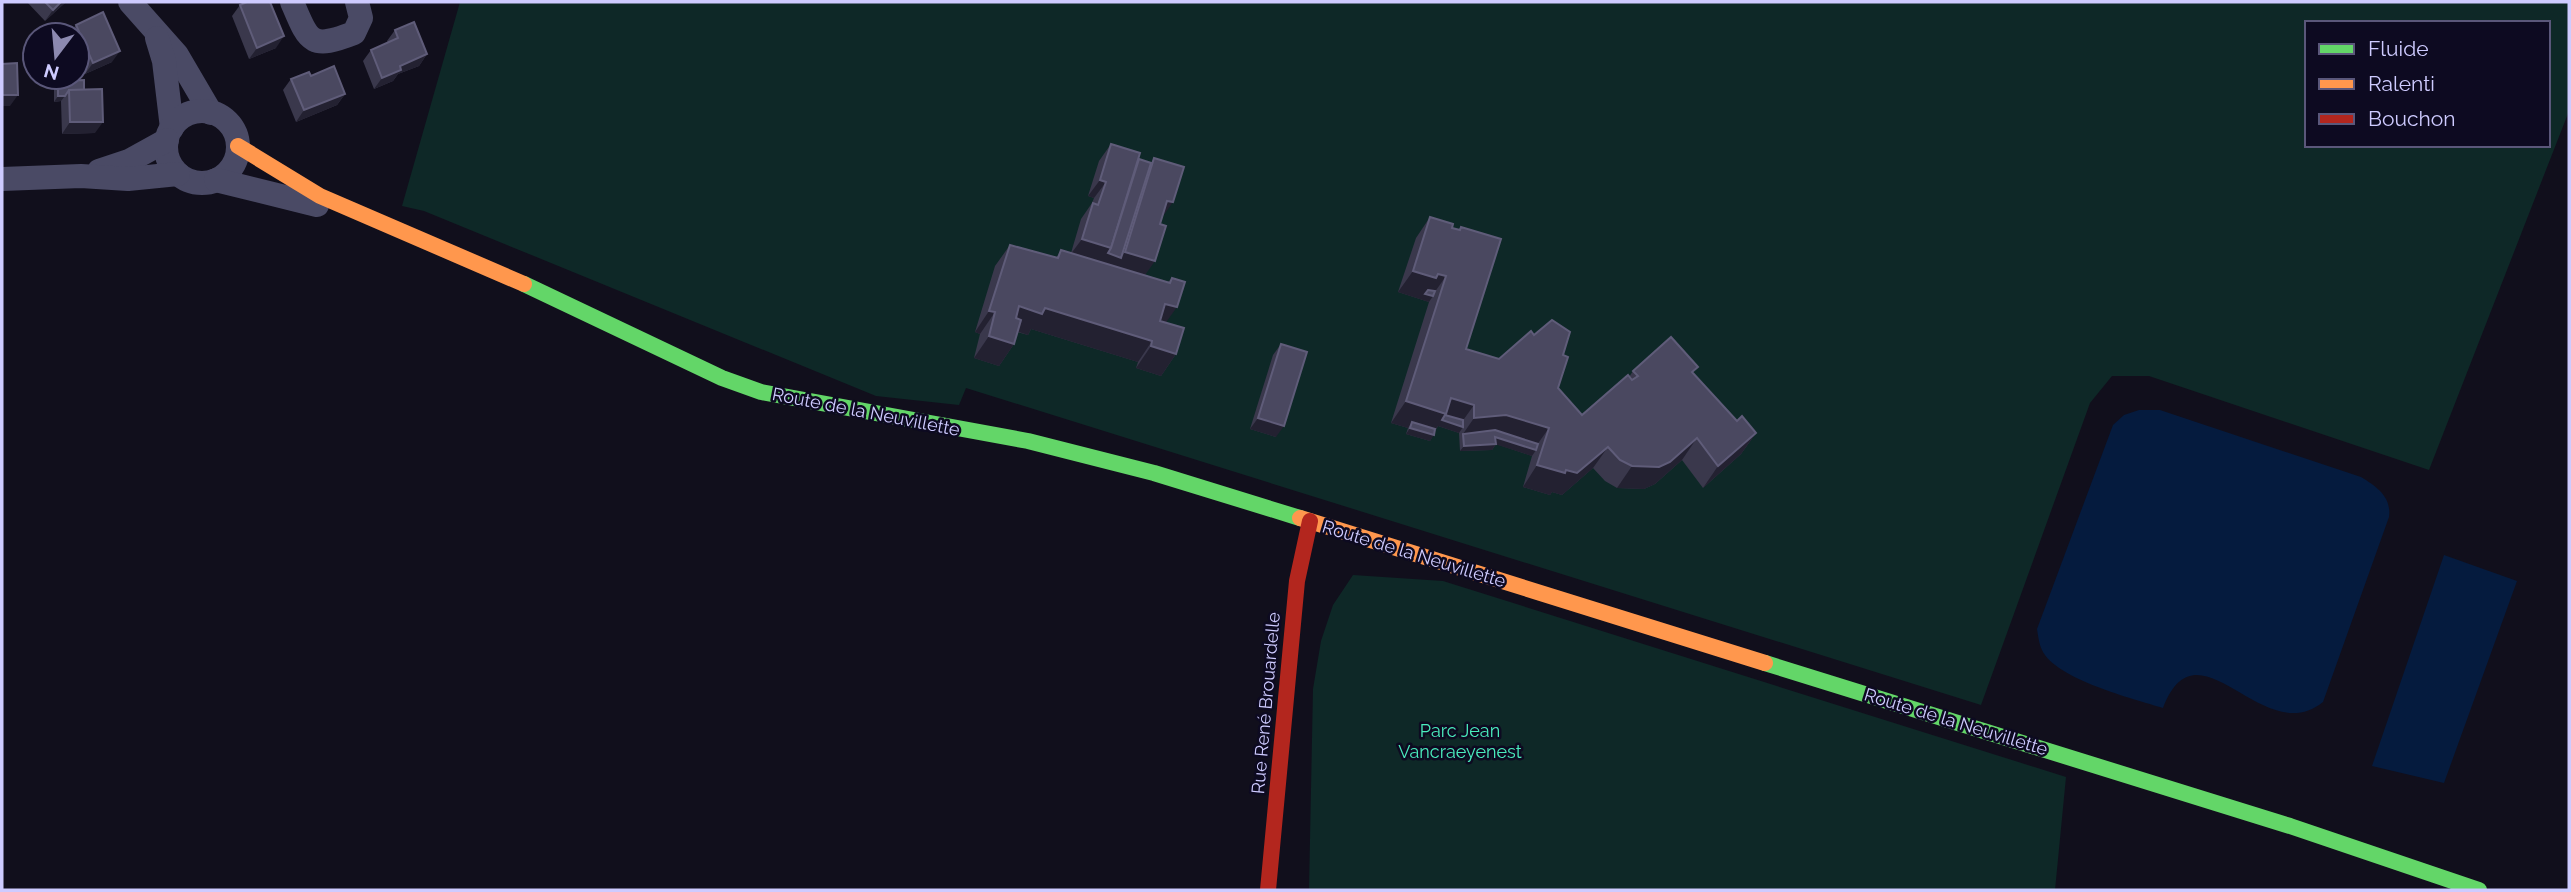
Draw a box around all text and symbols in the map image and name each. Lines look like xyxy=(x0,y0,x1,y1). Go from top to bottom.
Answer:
north arrow xyxy=(21,21,91,91)
legend xyxy=(2305,21,2550,147)
text: Fluide xyxy=(2368,36,2429,61)
text: N xyxy=(41,60,61,85)
text: Ralenti xyxy=(2368,71,2435,96)
text: Bouchon xyxy=(2368,106,2455,131)
street label: Route de la Neuvillette xyxy=(770,383,962,440)
street label: Route de la Neuvillette xyxy=(1320,516,1509,592)
street label: Rue René Brouardelle xyxy=(1247,611,1284,795)
street label: Route de la Neuvillette xyxy=(1862,684,2051,760)
park label: Parc Jean Vancraeyenest xyxy=(1398,720,1522,762)

